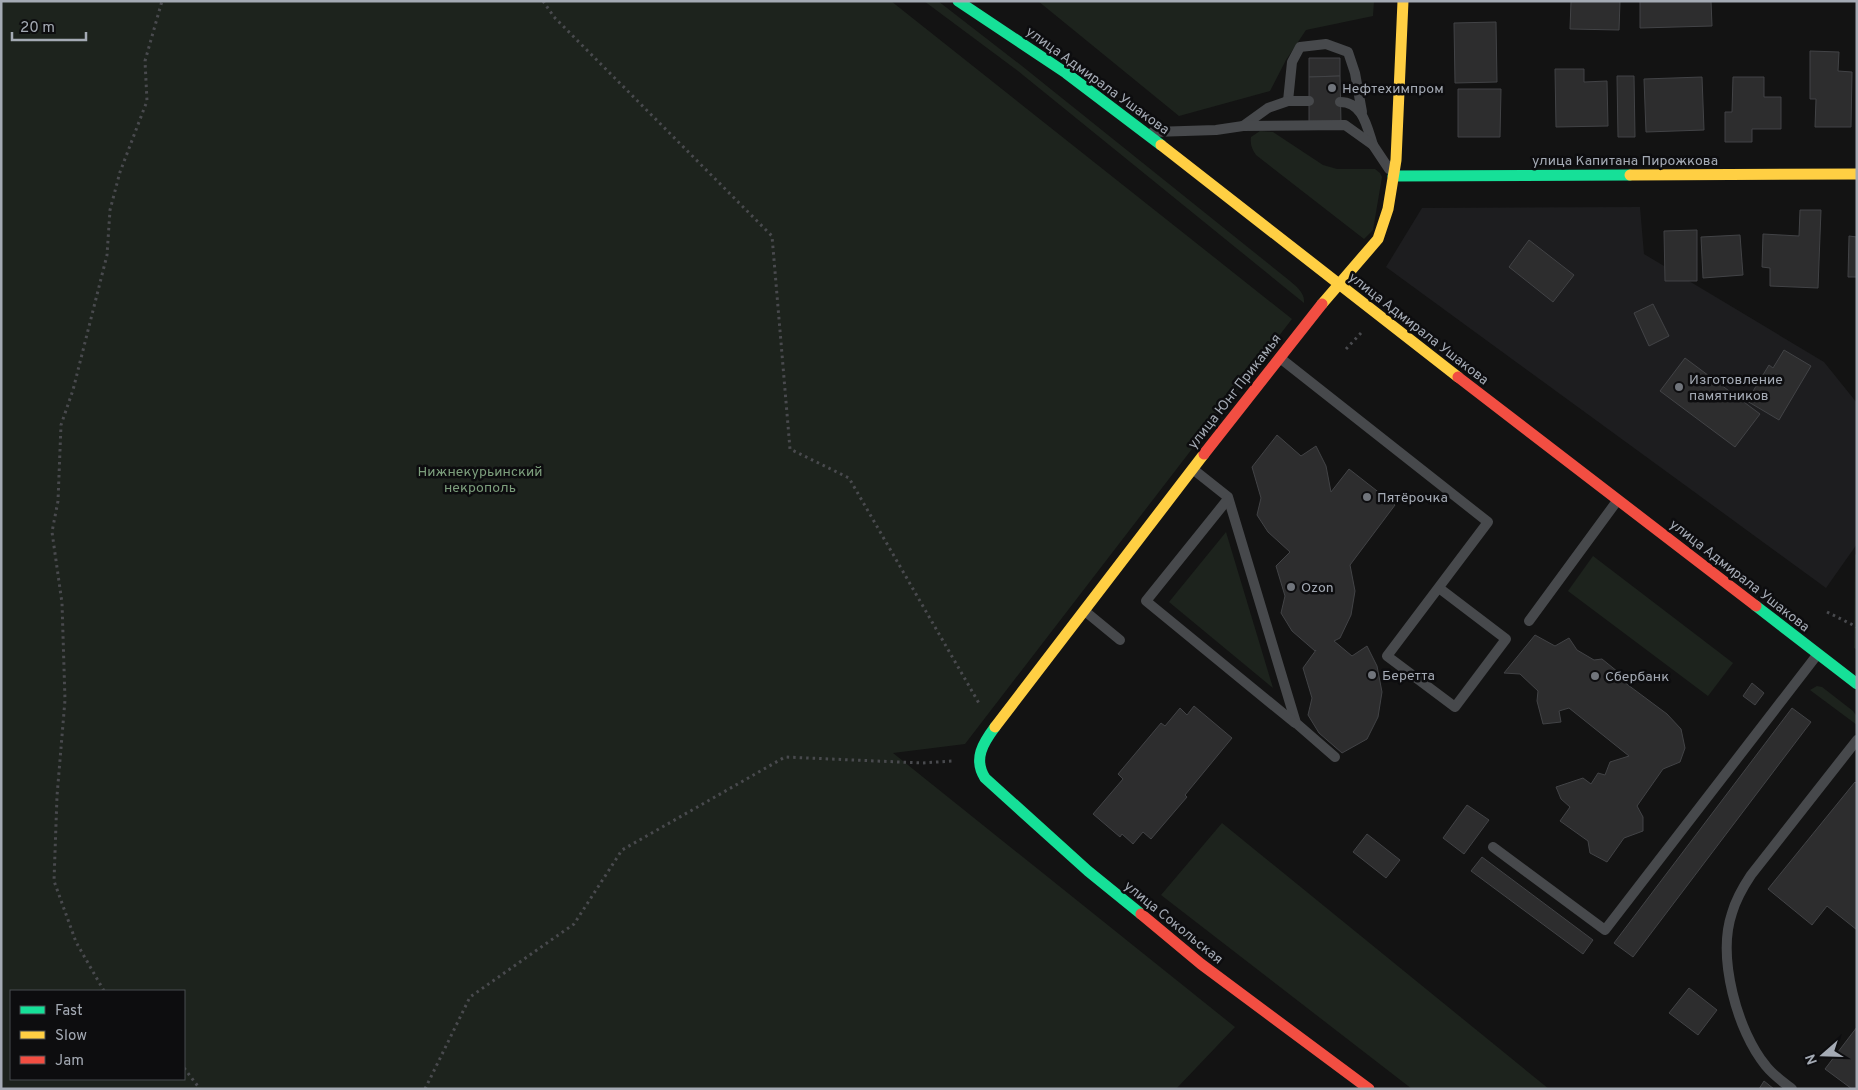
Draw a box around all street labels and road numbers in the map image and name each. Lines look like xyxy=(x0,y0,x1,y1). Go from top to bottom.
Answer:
street label: улица Адмирала Ушакова xyxy=(1022,23,1172,139)
street label: улица Капитана Пирожкова xyxy=(1532,153,1718,170)
street label: улица Адмирала Ушакова xyxy=(1345,269,1492,389)
street label: улица Юнг Прикамья xyxy=(1185,331,1285,453)
street label: улица Адмирала Ушакова xyxy=(1666,516,1813,636)
street label: улица Сокольская xyxy=(1120,878,1226,968)

